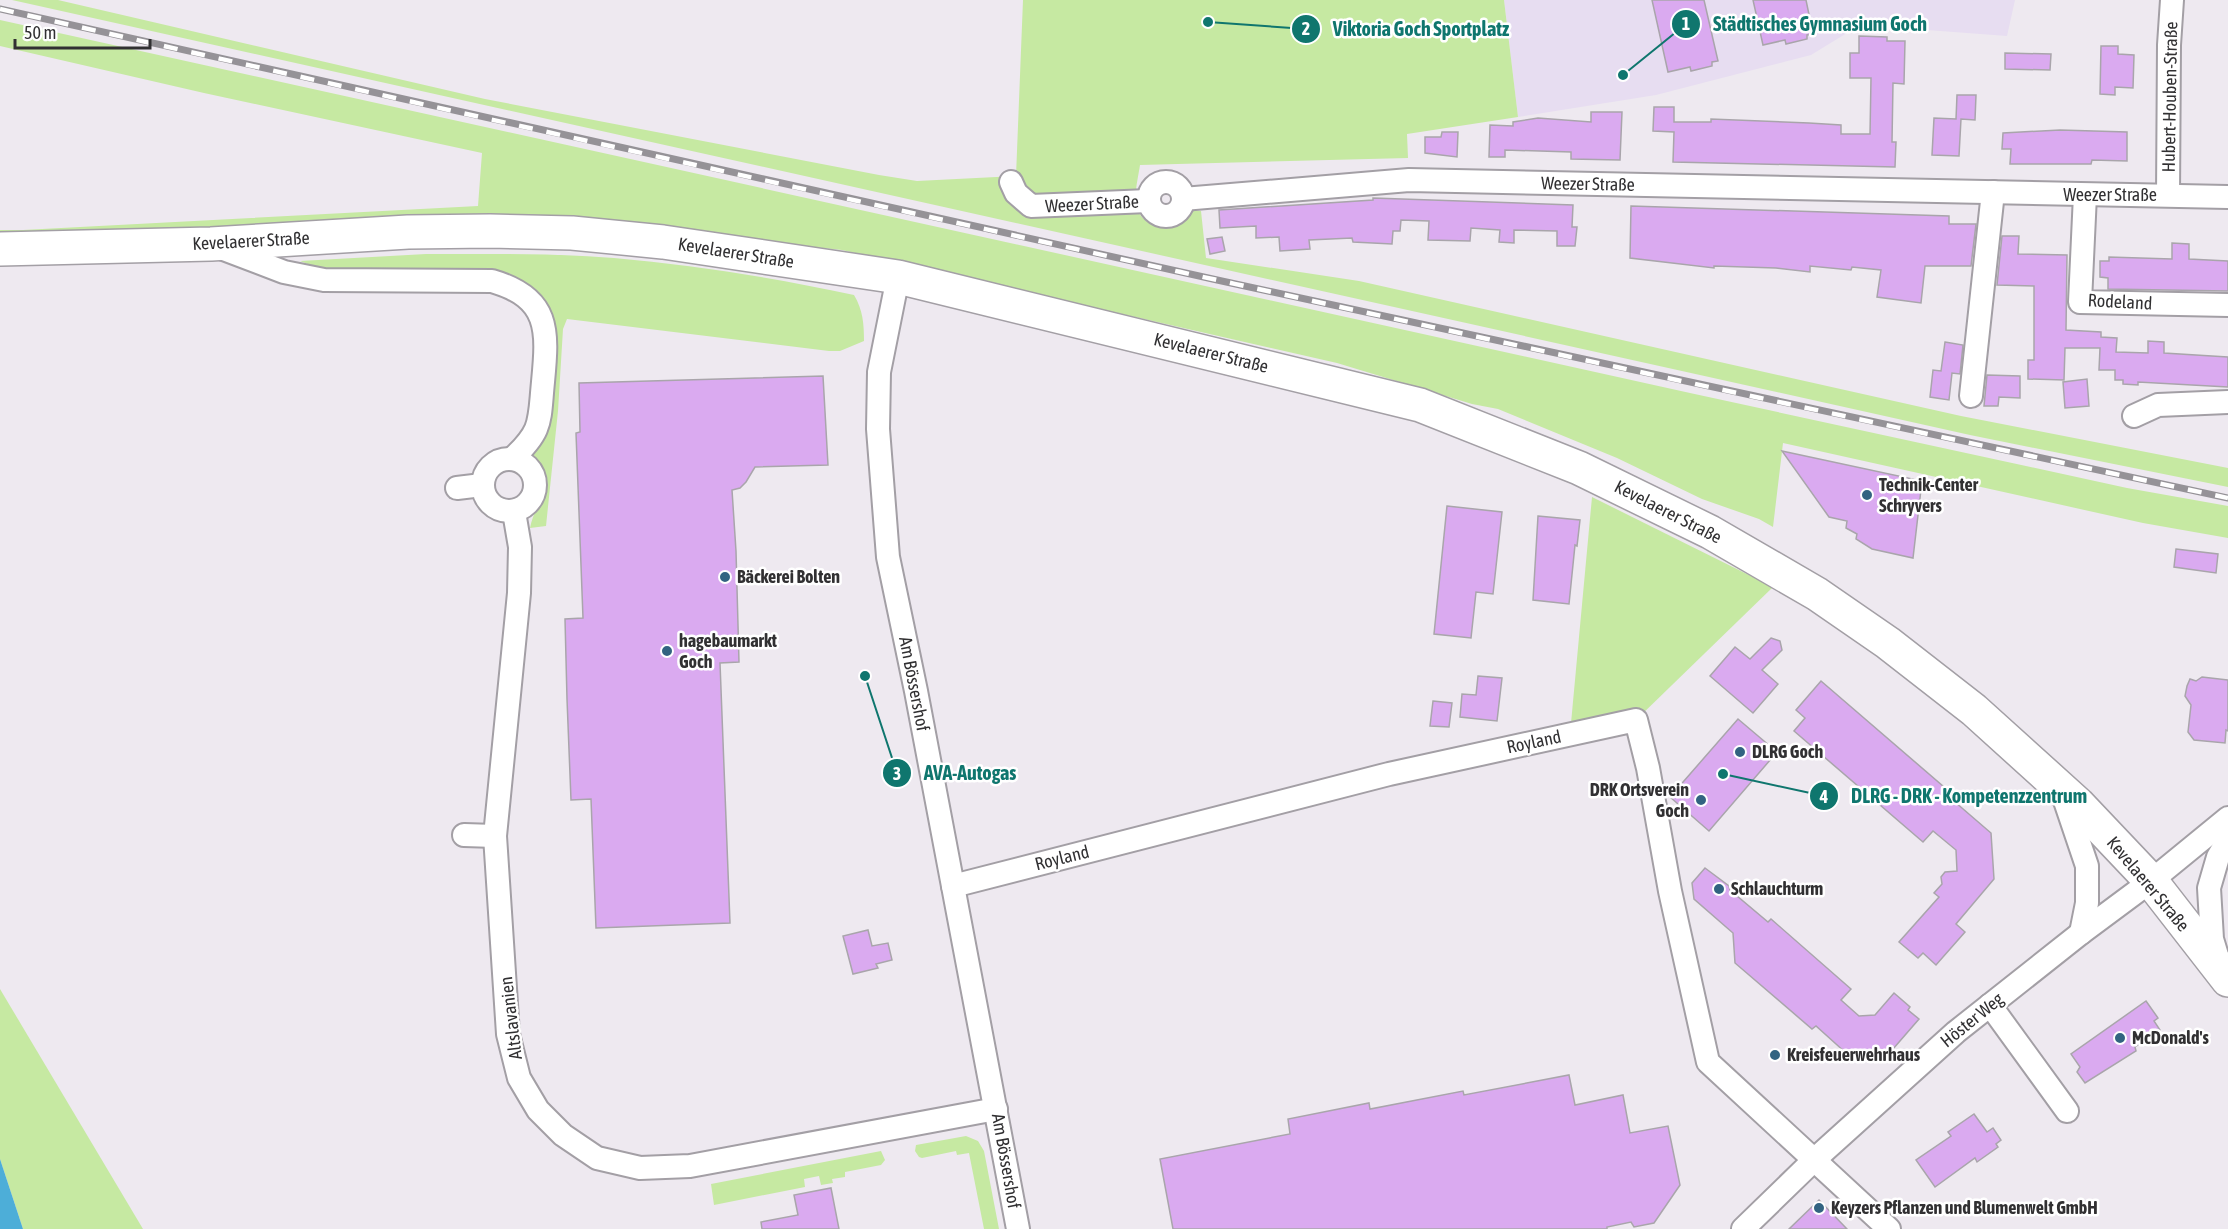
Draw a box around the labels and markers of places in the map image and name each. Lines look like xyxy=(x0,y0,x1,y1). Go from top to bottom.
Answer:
callout: Städtisches Gymnasium Goch xyxy=(1671,5,1939,43)
callout: Viktoria Goch Sportplatz xyxy=(1291,10,1521,48)
place label: Technik-Center Schryvers xyxy=(1879,474,1979,516)
marker: Technik-Center Schryvers xyxy=(1860,488,1874,502)
place label: Bäckerei Bolten xyxy=(737,566,840,587)
marker: Bäckerei Bolten xyxy=(718,570,732,584)
place label: hagebaumarkt Goch xyxy=(679,630,778,672)
marker: hagebaumarkt Goch xyxy=(660,644,674,658)
place label: DLRG Goch xyxy=(1752,741,1824,762)
marker: DLRG Goch xyxy=(1733,745,1747,759)
callout: AVA-Autogas xyxy=(882,754,1028,792)
callout: DLRG - DRK - Kompetenzzentrum xyxy=(1809,777,2099,815)
place label: DRK Ortsverein Goch xyxy=(1590,779,1689,821)
marker: DRK Ortsverein Goch xyxy=(1694,793,1708,807)
place label: Schlauchturm xyxy=(1731,878,1823,899)
marker: Schlauchturm xyxy=(1712,882,1726,896)
place label: McDonald's xyxy=(2132,1027,2209,1048)
marker: McDonald's xyxy=(2113,1031,2127,1045)
place label: Kreisfeuerwehrhaus xyxy=(1787,1044,1921,1065)
marker: Kreisfeuerwehrhaus xyxy=(1768,1048,1782,1062)
place label: Keyzers Pflanzen und Blumenwelt GmbH xyxy=(1831,1197,2098,1218)
marker: Keyzers Pflanzen und Blumenwelt GmbH xyxy=(1812,1201,1826,1215)

